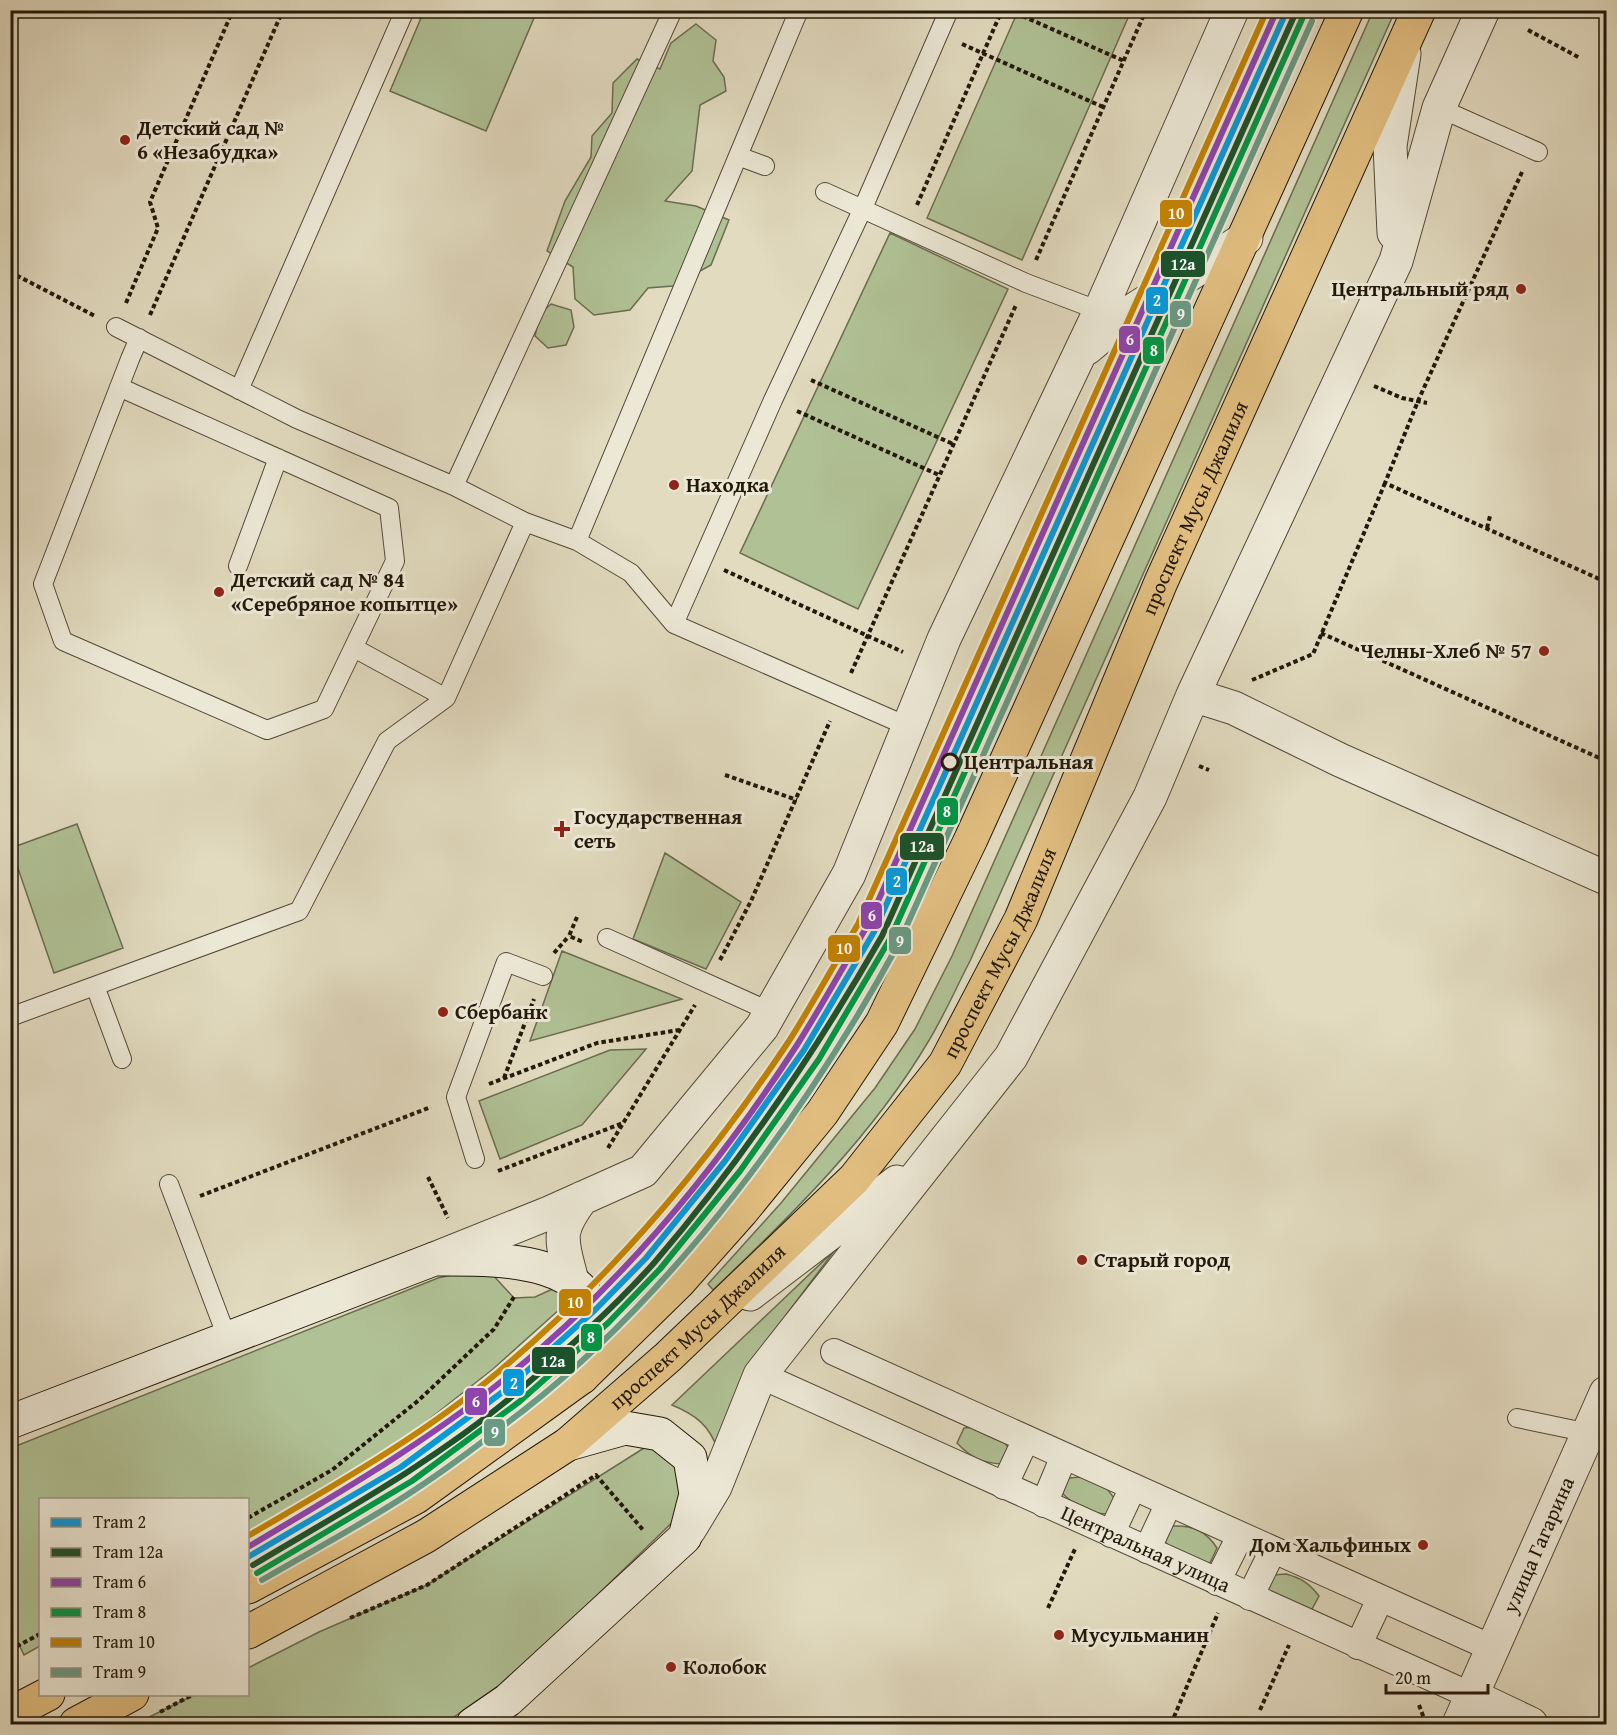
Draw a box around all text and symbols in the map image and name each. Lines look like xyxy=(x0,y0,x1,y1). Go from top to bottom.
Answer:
place label: Детский сад № 6 «Незабудка» xyxy=(136,112,284,167)
marker: Детский сад № 6 «Незабудка» xyxy=(118,133,132,147)
line badge: 10 xyxy=(1159,199,1193,228)
text: 10 xyxy=(1168,201,1184,225)
line badge: 12а xyxy=(1160,250,1206,278)
text: 12а xyxy=(1171,252,1196,276)
place label: Центральный ряд xyxy=(1331,273,1509,304)
marker: Центральный ряд xyxy=(1514,282,1528,296)
line badge: 2 xyxy=(1145,286,1169,315)
text: 2 xyxy=(1153,288,1161,312)
line badge: 9 xyxy=(1169,300,1192,328)
text: 9 xyxy=(1177,302,1185,326)
line badge: 6 xyxy=(1118,325,1141,354)
text: 6 xyxy=(1126,327,1134,351)
line badge: 8 xyxy=(1142,336,1165,365)
text: 8 xyxy=(1150,338,1158,362)
street label: проспект Мусы Джалиля xyxy=(1133,395,1256,620)
place label: Находка xyxy=(686,469,770,500)
marker: Находка xyxy=(667,478,681,492)
place label: Детский сад № 84 «Серебряное копытце» xyxy=(230,564,458,619)
marker: Детский сад № 84 «Серебряное копытце» xyxy=(212,585,226,599)
place label: Челны-Хлеб № 57 xyxy=(1360,635,1532,666)
marker: Челны-Хлеб № 57 xyxy=(1537,644,1551,658)
place label: Центральная xyxy=(964,746,1094,777)
marker: Центральная xyxy=(941,753,959,771)
line badge: 8 xyxy=(936,797,959,826)
text: 8 xyxy=(943,799,951,823)
place label: Государственная сеть xyxy=(574,801,742,856)
marker: Государственная сеть xyxy=(555,822,569,836)
line badge: 12а xyxy=(899,832,945,861)
text: 12а xyxy=(910,834,935,858)
street label: проспект Мусы Джалиля xyxy=(935,842,1064,1064)
line badge: 2 xyxy=(885,867,908,896)
text: 2 xyxy=(893,869,901,893)
line badge: 6 xyxy=(860,901,883,930)
text: 6 xyxy=(868,903,876,927)
line badge: 9 xyxy=(888,926,912,955)
text: 9 xyxy=(896,929,904,953)
line badge: 10 xyxy=(827,934,861,963)
text: 10 xyxy=(836,936,852,960)
place label: Сбербанк xyxy=(455,996,549,1027)
marker: Сбербанк xyxy=(436,1005,450,1019)
street label: проспект Мусы Джалиля xyxy=(602,1236,793,1417)
place label: Старый город xyxy=(1094,1244,1231,1275)
marker: Старый город xyxy=(1075,1253,1089,1267)
line badge: 10 xyxy=(558,1288,592,1317)
text: 10 xyxy=(567,1290,583,1314)
line badge: 8 xyxy=(580,1323,603,1352)
text: 8 xyxy=(587,1325,595,1349)
line badge: 12а xyxy=(531,1346,576,1375)
text: 12а xyxy=(541,1349,566,1373)
line badge: 2 xyxy=(502,1368,525,1397)
text: 2 xyxy=(510,1371,518,1395)
line badge: 6 xyxy=(464,1387,488,1416)
text: 6 xyxy=(472,1389,480,1413)
line badge: 9 xyxy=(483,1418,506,1447)
text: 9 xyxy=(491,1420,499,1444)
street label: улица Гагарина xyxy=(1494,1471,1582,1619)
street label: Центральная улица xyxy=(1056,1497,1235,1600)
legend xyxy=(39,1498,249,1696)
text: Tram 2 xyxy=(93,1508,146,1535)
place label: Дом Хальфиных xyxy=(1248,1529,1411,1560)
text: Tram 12а xyxy=(93,1538,164,1565)
marker: Дом Хальфиных xyxy=(1416,1538,1430,1552)
text: Tram 6 xyxy=(93,1568,146,1595)
text: Tram 8 xyxy=(93,1598,146,1625)
place label: Мусульманин xyxy=(1071,1619,1209,1650)
text: Tram 10 xyxy=(93,1628,155,1655)
marker: Мусульманин xyxy=(1052,1628,1066,1642)
place label: Колобок xyxy=(683,1651,767,1682)
scale bar xyxy=(1386,1657,1488,1695)
text: Tram 9 xyxy=(93,1658,146,1685)
marker: Колобок xyxy=(664,1660,678,1674)
text: 20 m xyxy=(1395,1664,1431,1691)

